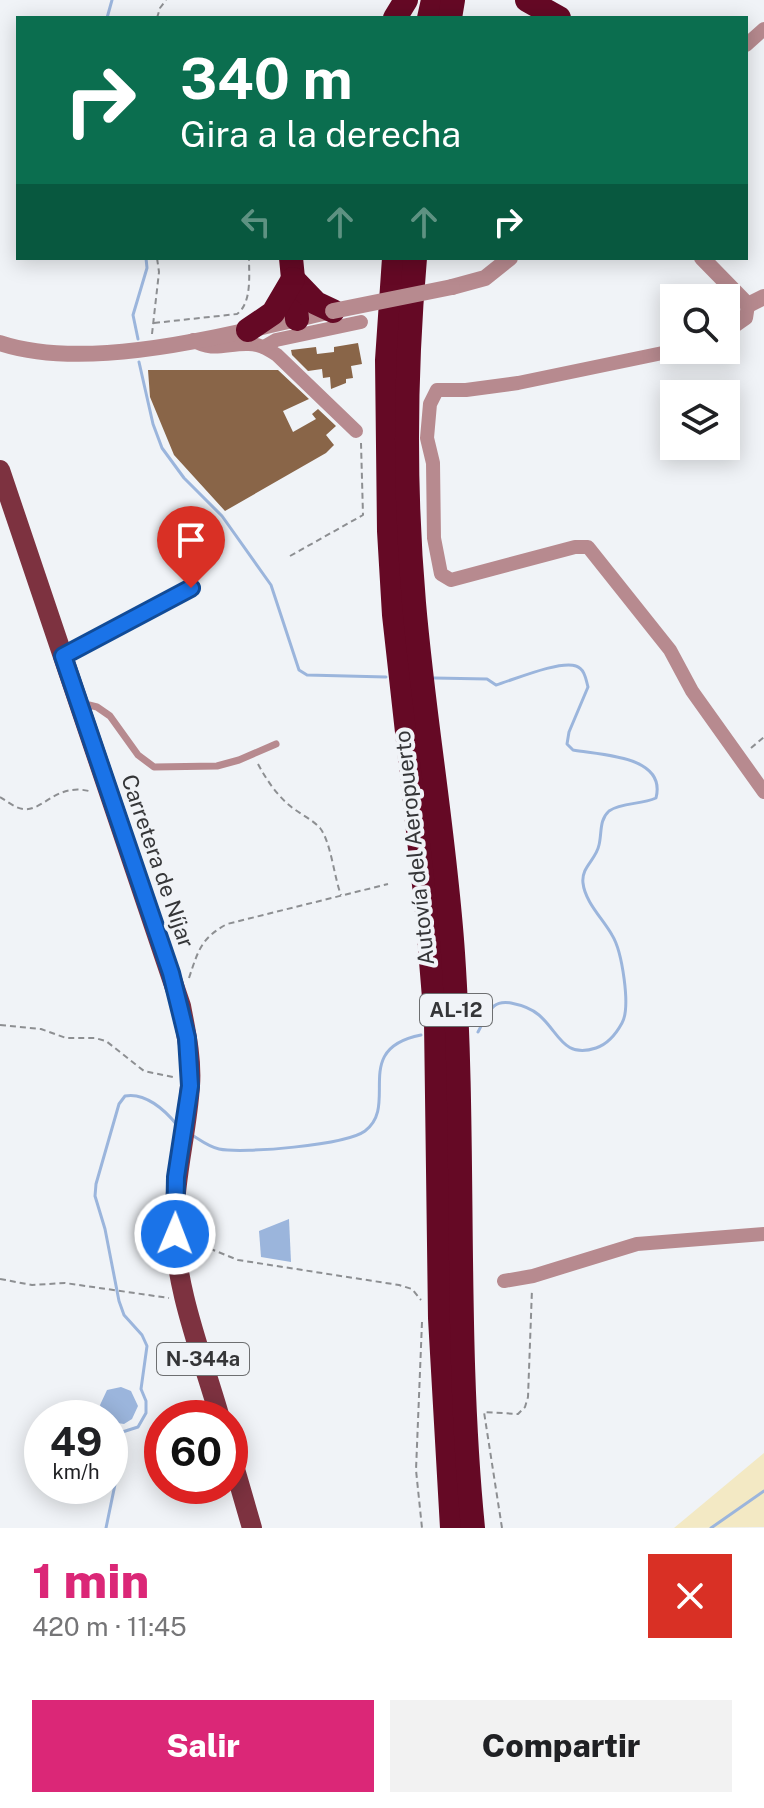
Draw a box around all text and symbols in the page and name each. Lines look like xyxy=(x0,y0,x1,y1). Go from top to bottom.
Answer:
text: 340 m xyxy=(180,46,353,112)
icon: right xyxy=(48,48,152,152)
text: Gira a la derecha xyxy=(180,113,461,155)
icon: left xyxy=(234,200,278,244)
icon: ahead xyxy=(318,200,362,244)
icon: ahead xyxy=(402,200,446,244)
icon: right xyxy=(486,200,530,244)
map controls xyxy=(660,284,740,460)
button: search xyxy=(660,284,740,364)
button: layers xyxy=(660,380,740,460)
pin xyxy=(157,506,225,588)
icon: arrive xyxy=(169,518,213,562)
street label: Autovía del Aeropuerto xyxy=(389,729,439,967)
street label: Carretera de Níjar xyxy=(116,771,200,951)
road number: AL-12 xyxy=(420,994,492,1026)
position arrow xyxy=(133,1192,217,1276)
road number: N-344a xyxy=(157,1343,249,1375)
speed limit sign: 60 xyxy=(144,1400,248,1504)
text: 49 xyxy=(50,1418,102,1465)
text: km/h xyxy=(52,1460,100,1484)
text: 1 min xyxy=(32,1552,149,1609)
button: close xyxy=(648,1554,732,1638)
text: 420 m · 11:45 xyxy=(32,1611,187,1642)
button: Salir xyxy=(32,1700,374,1792)
button: Compartir xyxy=(390,1700,732,1792)

